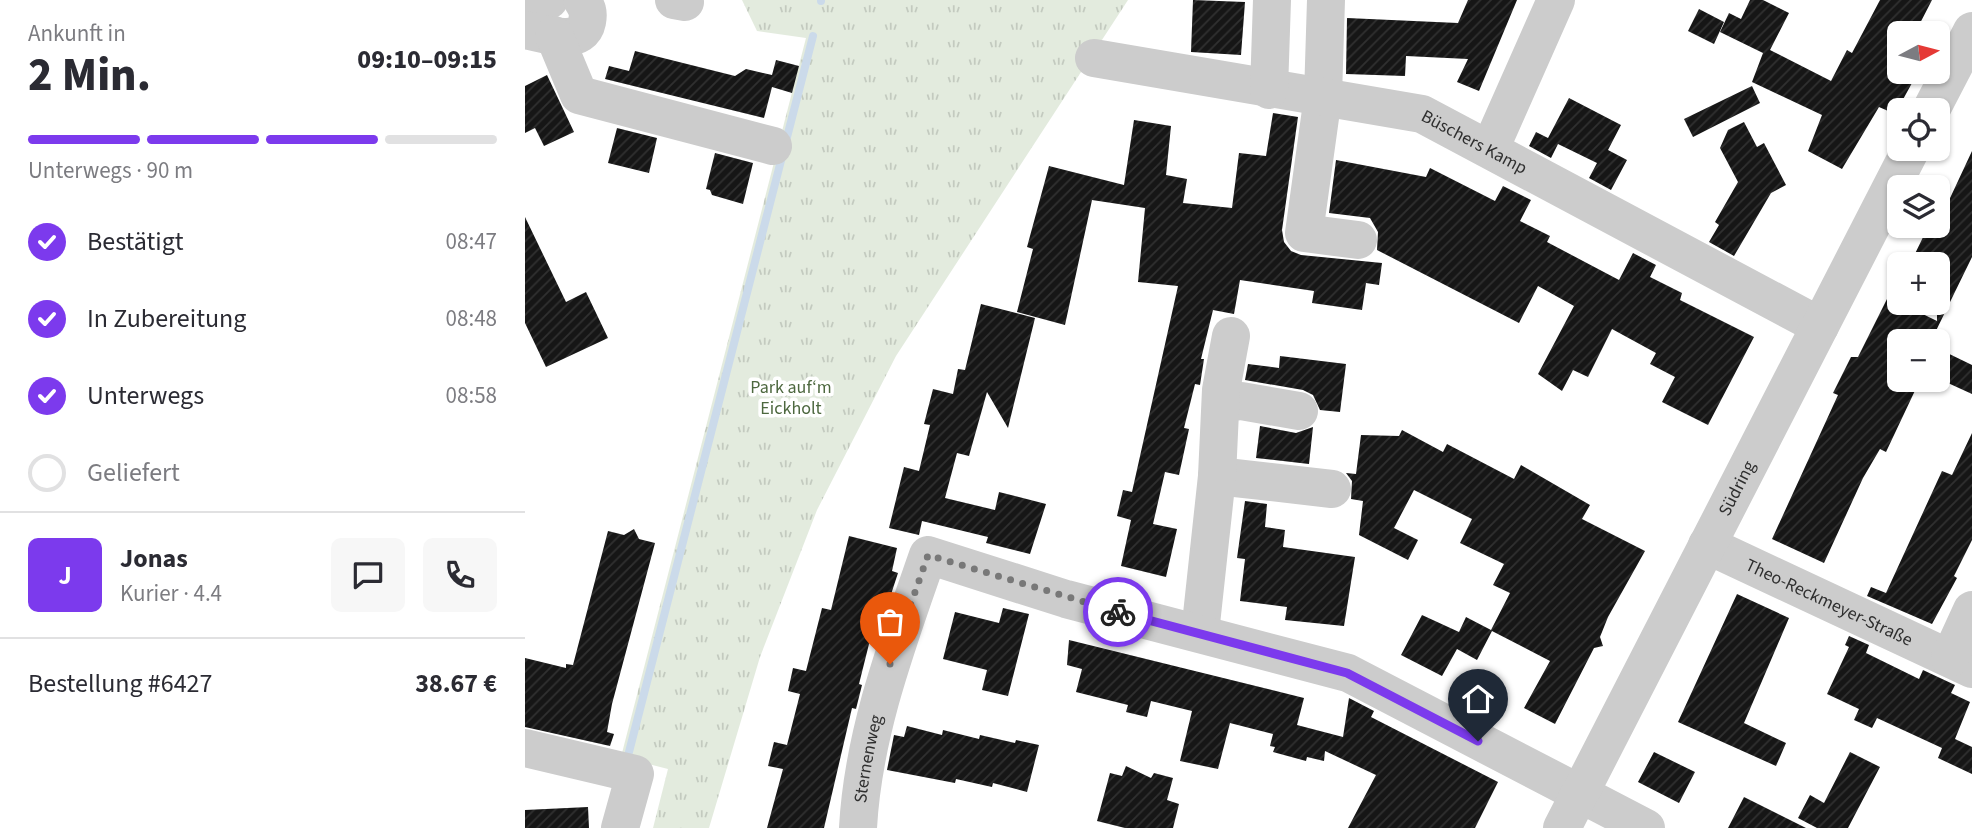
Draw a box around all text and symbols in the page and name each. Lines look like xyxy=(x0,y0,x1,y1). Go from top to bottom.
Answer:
text: Ankunft in xyxy=(28,17,126,50)
north arrow xyxy=(1887,21,1949,84)
map controls xyxy=(1887,21,1950,392)
text: 09:10–09:15 xyxy=(357,41,497,78)
text: 2 Min. xyxy=(28,43,151,108)
button: locate xyxy=(1887,98,1950,161)
street label: Büschers Kamp xyxy=(1417,104,1531,181)
text: Unterwegs · 90 m xyxy=(28,154,193,187)
button: layers xyxy=(1887,175,1950,238)
icon: check xyxy=(28,223,66,261)
text: Bestätigt xyxy=(87,223,184,260)
text: 08:47 xyxy=(446,225,497,258)
button: + xyxy=(1887,252,1950,315)
icon: check xyxy=(28,300,66,338)
text: In Zubereitung xyxy=(87,300,246,337)
text: 08:48 xyxy=(446,302,497,335)
button: − xyxy=(1887,329,1950,392)
park label: Park auf‘m Eickholt xyxy=(750,375,832,421)
icon: check xyxy=(28,377,66,415)
text: Unterwegs xyxy=(87,377,204,414)
text: 08:58 xyxy=(446,379,497,412)
text: Geliefert xyxy=(87,454,180,491)
street label: Südring xyxy=(1712,457,1762,520)
button: chat xyxy=(331,538,405,612)
button: phone xyxy=(423,538,497,612)
text: Jonas xyxy=(120,540,188,577)
street label: Theo-Reckmeyer-Straße xyxy=(1741,553,1917,653)
text: J xyxy=(58,557,72,594)
text: Kurier · 4.4 xyxy=(120,577,222,610)
courier xyxy=(1083,577,1153,647)
pin xyxy=(860,592,920,664)
icon: bike xyxy=(1099,593,1137,631)
icon: bag xyxy=(871,603,909,641)
text: Bestellung #6427 xyxy=(28,665,212,702)
text: 38.67 € xyxy=(415,665,497,702)
pin xyxy=(1448,669,1508,741)
icon: home xyxy=(1459,680,1497,718)
street label: Sternenweg xyxy=(848,712,889,804)

